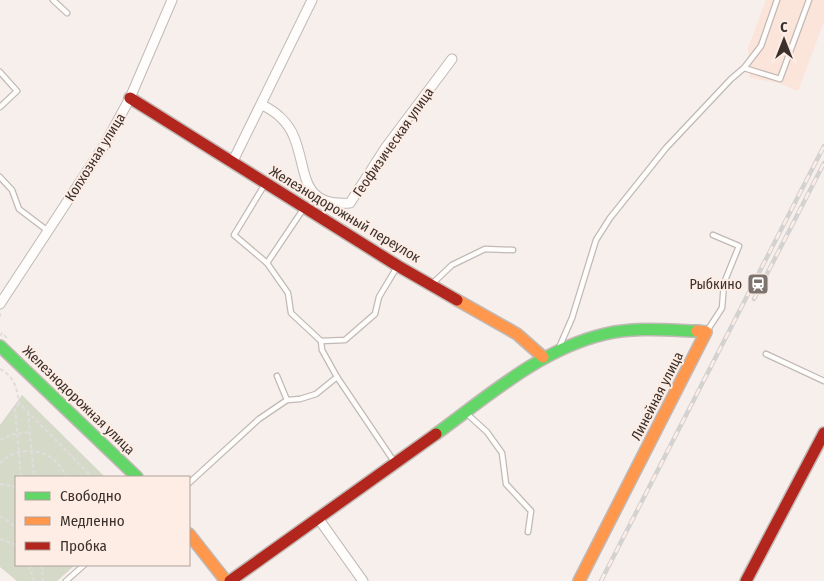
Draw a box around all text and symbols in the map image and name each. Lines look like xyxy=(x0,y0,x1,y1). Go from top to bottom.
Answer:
north arrow xyxy=(759,15,809,65)
text: С xyxy=(780,19,788,36)
street label: Геофизическая улица xyxy=(349,84,438,200)
street label: Колхозная улица xyxy=(62,110,129,204)
street label: Железнодорожный переулок xyxy=(266,163,424,267)
station icon: Рыбкино xyxy=(746,272,770,296)
place label: Рыбкино xyxy=(689,276,742,293)
street label: Железнодорожная улица xyxy=(19,342,138,458)
street label: Линейная улица xyxy=(628,349,687,443)
legend xyxy=(15,476,190,566)
text: Свободно xyxy=(60,487,122,505)
text: Медленно xyxy=(60,512,125,530)
text: Пробка xyxy=(60,537,107,555)

